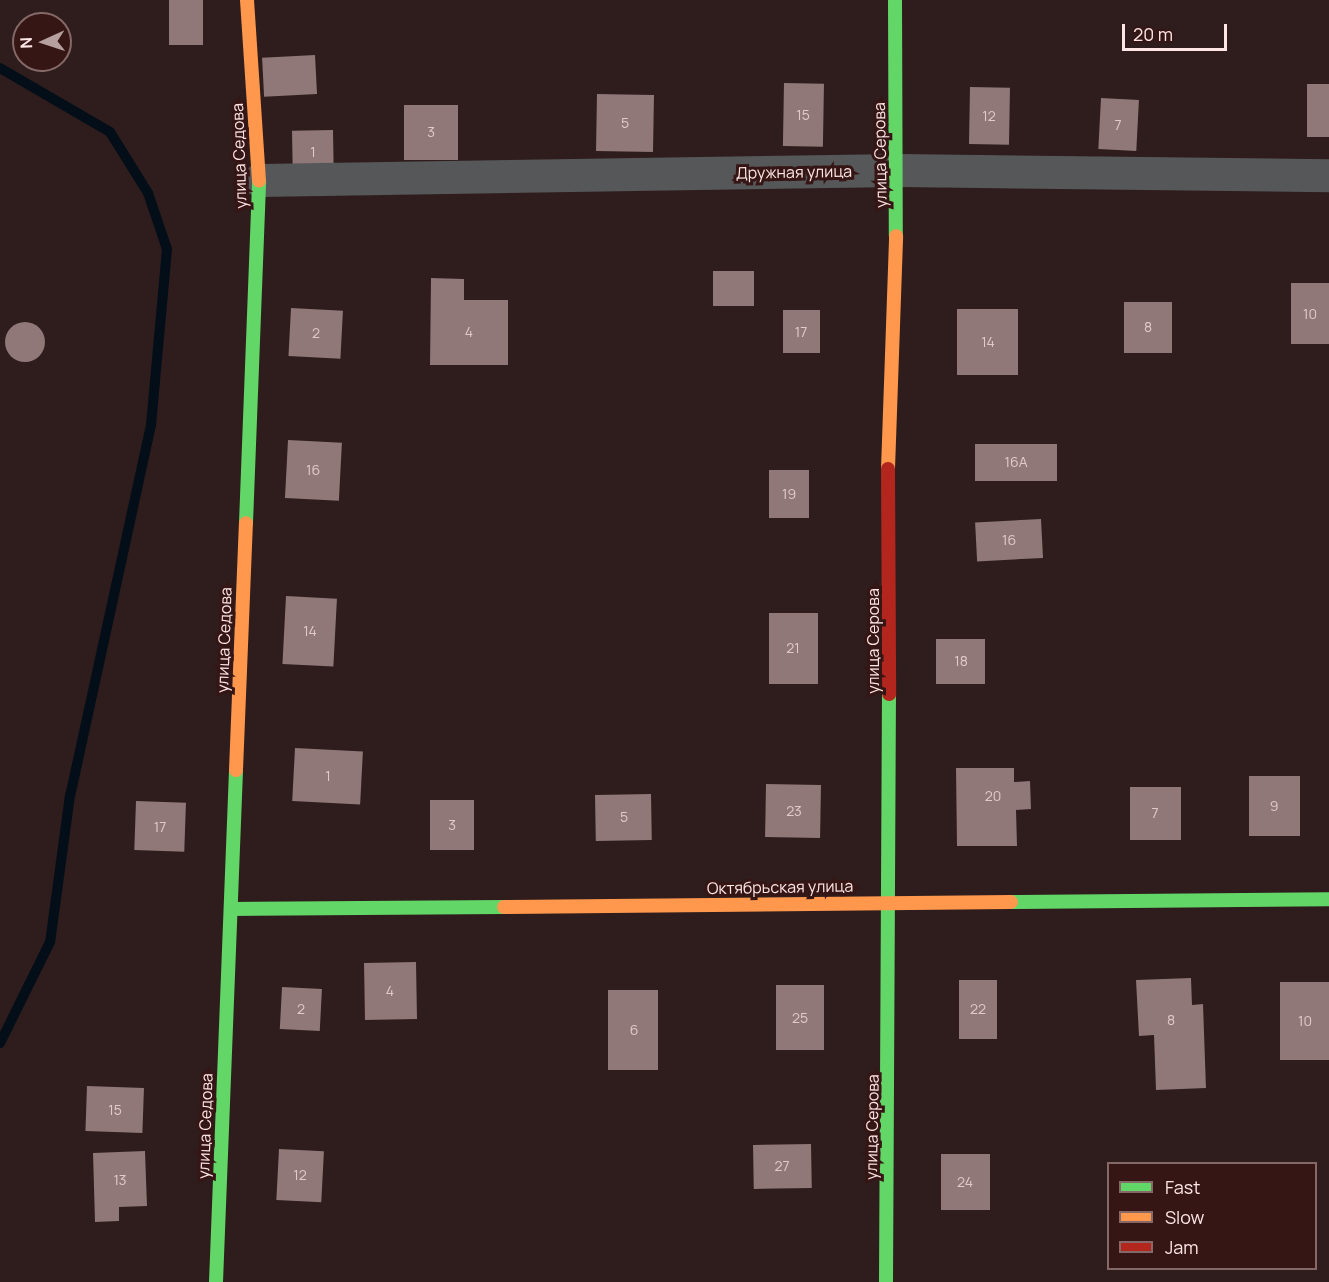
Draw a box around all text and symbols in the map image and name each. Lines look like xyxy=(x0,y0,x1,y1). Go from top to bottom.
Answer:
north arrow xyxy=(12,12,72,72)
scale bar xyxy=(1125,12,1230,50)
text: 20 m xyxy=(1133,22,1173,46)
text: N xyxy=(15,37,37,49)
street label: улица Серова xyxy=(869,102,891,208)
street label: улица Седова xyxy=(228,103,250,209)
house number: 15 xyxy=(796,107,810,123)
house number: 12 xyxy=(982,108,996,124)
house number: 5 xyxy=(621,115,629,131)
house number: 7 xyxy=(1114,117,1122,133)
house number: 3 xyxy=(427,124,435,140)
house number: 1 xyxy=(310,144,316,160)
street label: Дружная улица xyxy=(736,161,852,183)
house number: 10 xyxy=(1303,306,1317,322)
house number: 8 xyxy=(1144,319,1152,335)
house number: 4 xyxy=(465,324,473,340)
house number: 17 xyxy=(795,324,807,340)
house number: 2 xyxy=(312,325,320,341)
house number: 14 xyxy=(981,334,995,350)
house number: 16А xyxy=(1004,454,1028,470)
house number: 16 xyxy=(306,462,320,478)
house number: 19 xyxy=(782,486,796,502)
house number: 16 xyxy=(1002,532,1016,548)
street label: улица Седова xyxy=(213,587,235,693)
street label: улица Серова xyxy=(863,588,883,694)
house number: 14 xyxy=(303,623,317,639)
house number: 21 xyxy=(786,640,800,656)
house number: 18 xyxy=(954,653,968,669)
house number: 1 xyxy=(325,768,331,784)
house number: 20 xyxy=(985,788,1001,804)
house number: 9 xyxy=(1270,798,1278,814)
house number: 23 xyxy=(786,803,802,819)
house number: 7 xyxy=(1151,805,1159,821)
house number: 5 xyxy=(620,809,628,825)
house number: 3 xyxy=(448,817,456,833)
house number: 17 xyxy=(154,819,166,835)
street label: Октябрьская улица xyxy=(707,876,853,898)
house number: 4 xyxy=(386,983,394,999)
house number: 2 xyxy=(297,1001,305,1017)
house number: 22 xyxy=(970,1001,986,1017)
house number: 25 xyxy=(792,1010,808,1026)
house number: 8 xyxy=(1167,1012,1175,1028)
house number: 10 xyxy=(1298,1013,1312,1029)
house number: 6 xyxy=(630,1022,638,1038)
street label: улица Седова xyxy=(194,1073,216,1179)
street label: улица Серова xyxy=(861,1074,883,1180)
house number: 15 xyxy=(108,1102,122,1118)
house number: 27 xyxy=(774,1158,790,1174)
legend xyxy=(1107,1162,1317,1270)
house number: 12 xyxy=(293,1167,307,1183)
house number: 13 xyxy=(113,1172,127,1188)
house number: 24 xyxy=(957,1174,973,1190)
text: Fast xyxy=(1165,1175,1200,1199)
text: Slow xyxy=(1165,1205,1204,1229)
text: Jam xyxy=(1165,1235,1199,1259)

